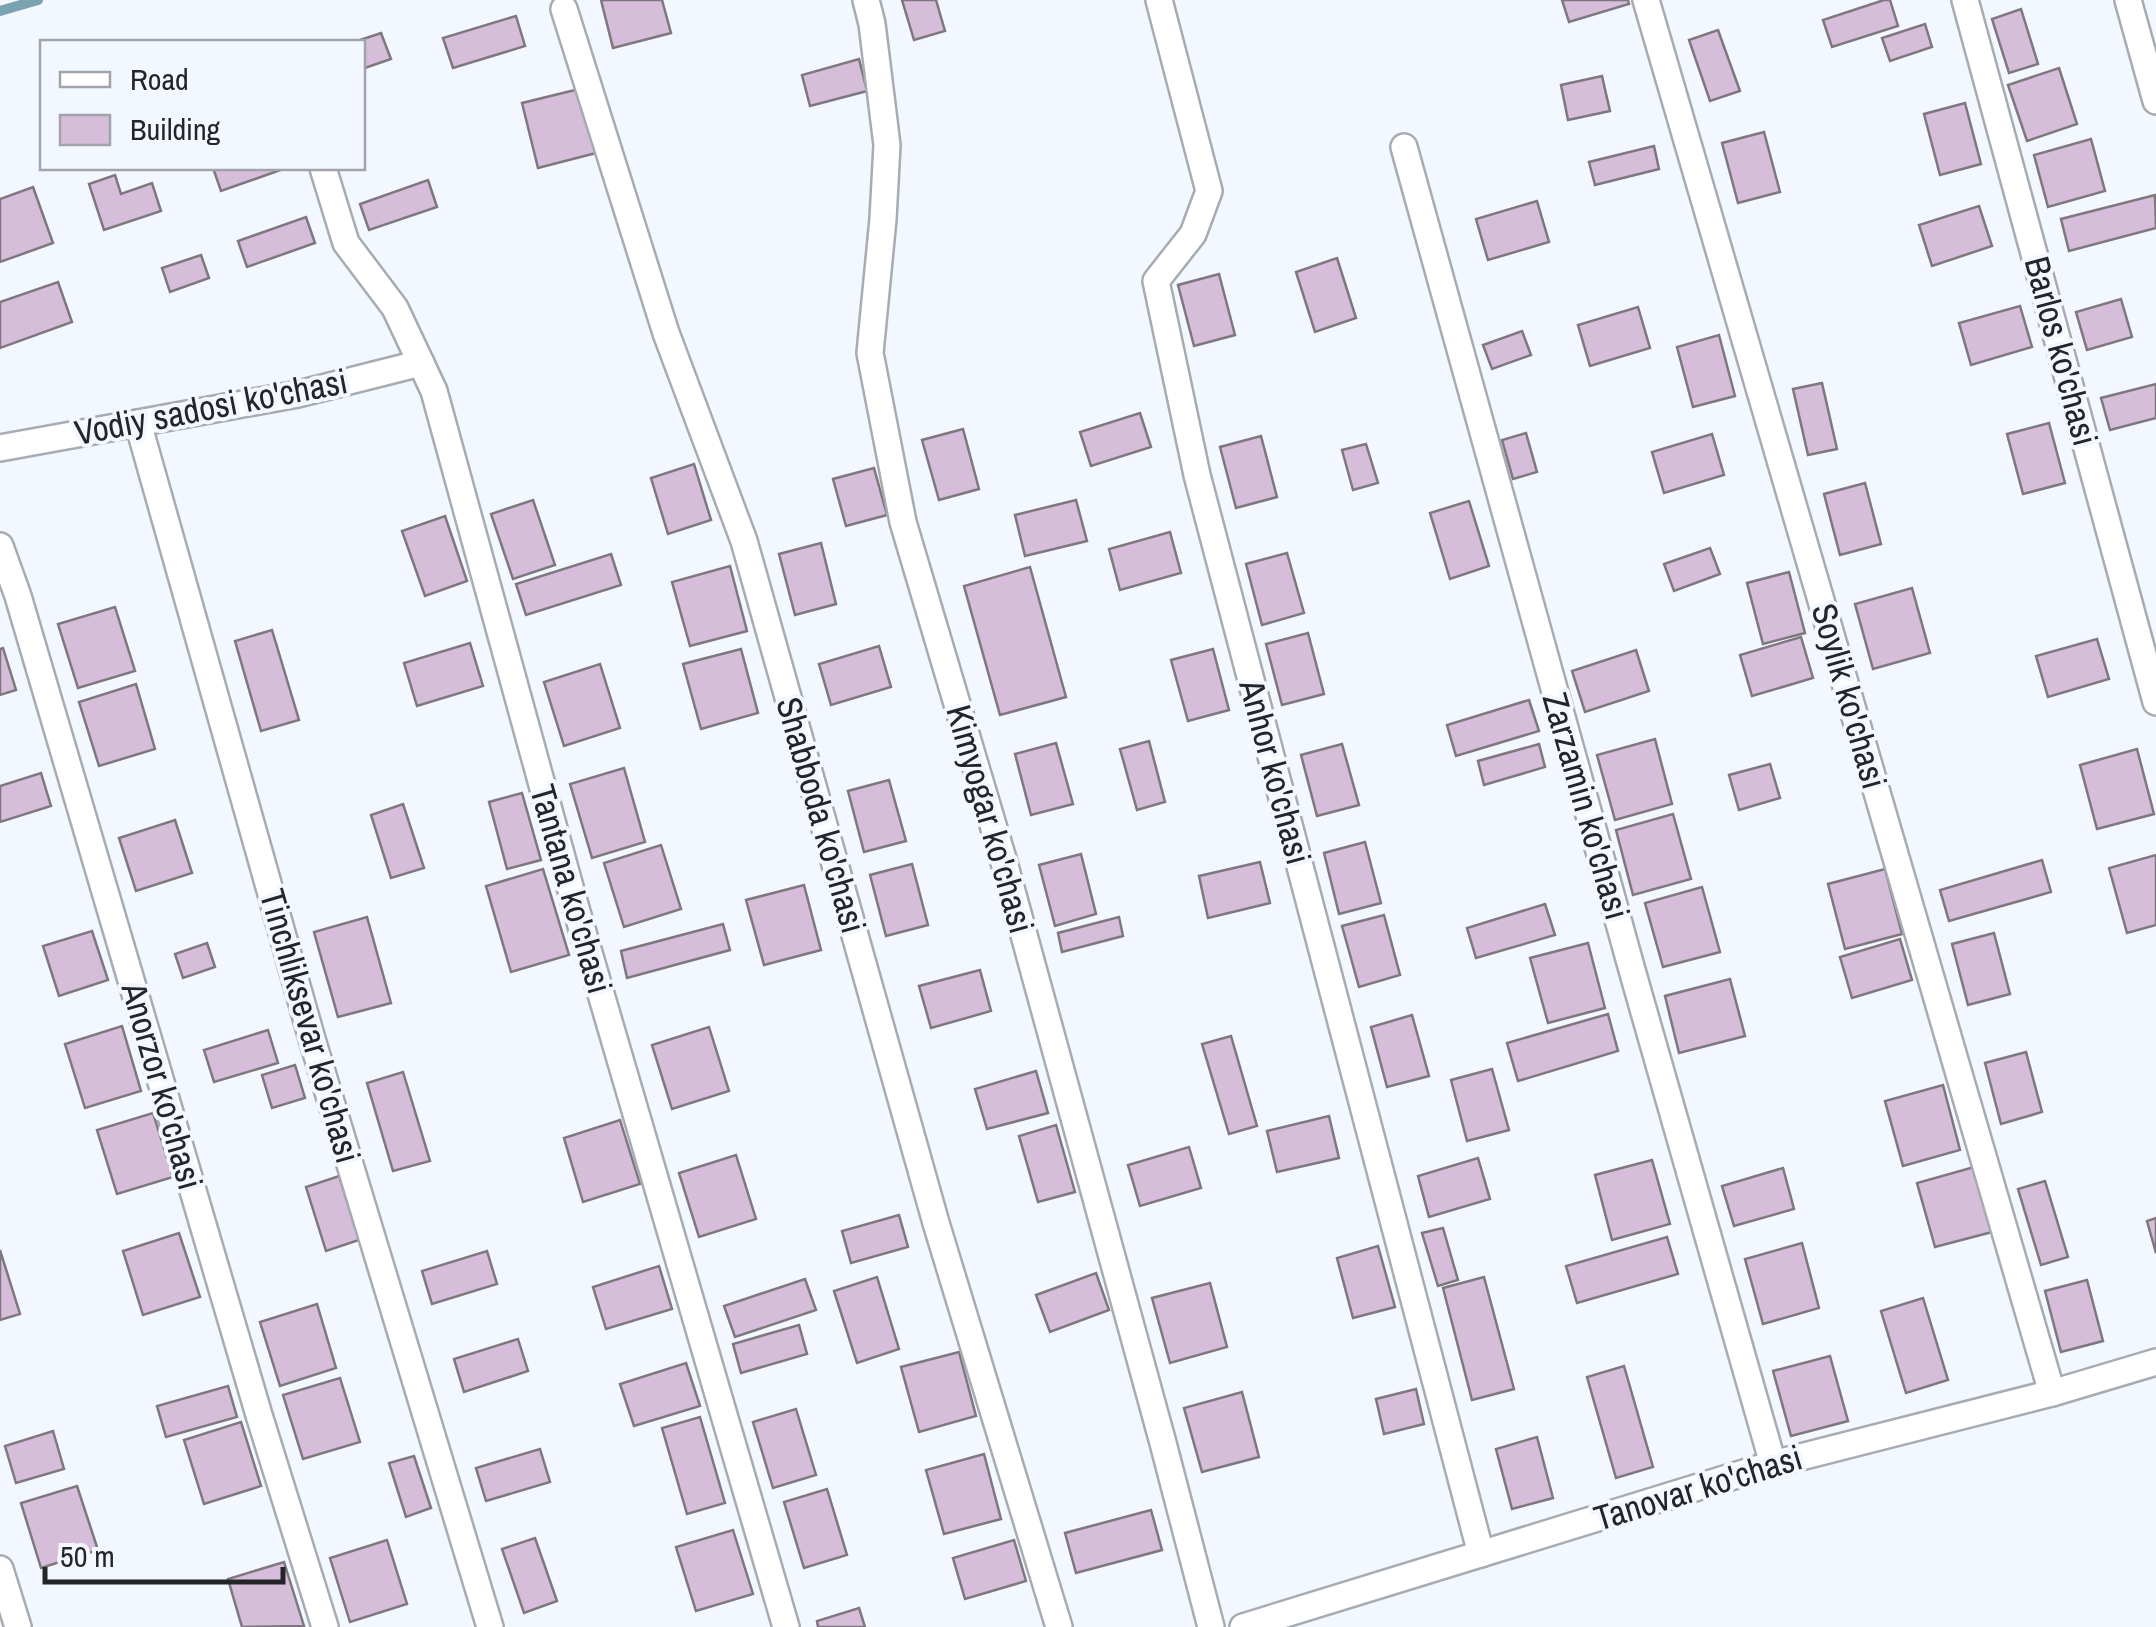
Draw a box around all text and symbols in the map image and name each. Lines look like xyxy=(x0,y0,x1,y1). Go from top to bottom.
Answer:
legend xyxy=(40,40,365,170)
text: Road xyxy=(130,59,189,99)
text: Building xyxy=(130,109,221,149)
street label: Barlos ko'chasi xyxy=(2014,251,2109,451)
street label: Vodiy sadosi ko'chasi xyxy=(71,357,351,456)
street label: Soylik ko'chasi xyxy=(1801,598,1898,794)
street label: Anhor ko'chasi xyxy=(1228,674,1323,869)
street label: Zarzamin ko'chasi xyxy=(1532,687,1641,925)
street label: Shabboda ko'chasi xyxy=(765,691,878,938)
street label: Kimyogar ko'chasi xyxy=(935,699,1045,938)
street label: Tantana ko'chasi xyxy=(519,779,624,999)
street label: Tinchliksevar ko'chasi xyxy=(249,884,372,1168)
street label: Anorzor ko'chasi xyxy=(110,976,214,1195)
street label: Tanovar ko'chasi xyxy=(1588,1434,1808,1541)
scale bar xyxy=(45,1522,282,1584)
text: 50 m xyxy=(60,1536,115,1576)

